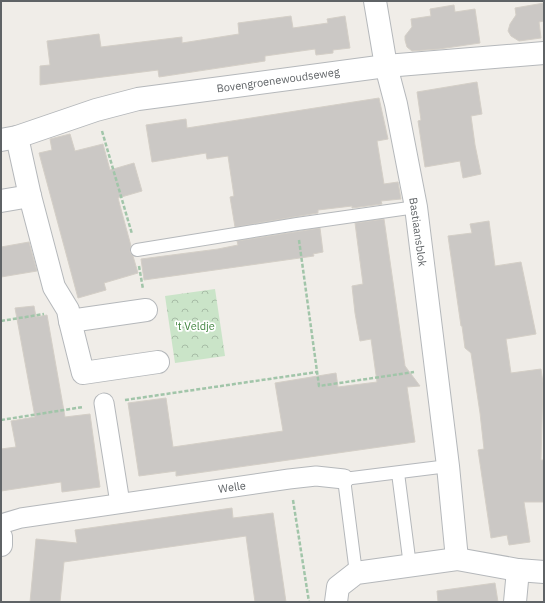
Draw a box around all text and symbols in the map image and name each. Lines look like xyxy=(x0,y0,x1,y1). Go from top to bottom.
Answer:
street label: Bovengroenewoudseweg xyxy=(216,64,340,96)
street label: Bastiaansblok xyxy=(406,197,430,268)
park label: 't Veldje xyxy=(175,319,215,333)
street label: Welle xyxy=(217,478,247,496)

